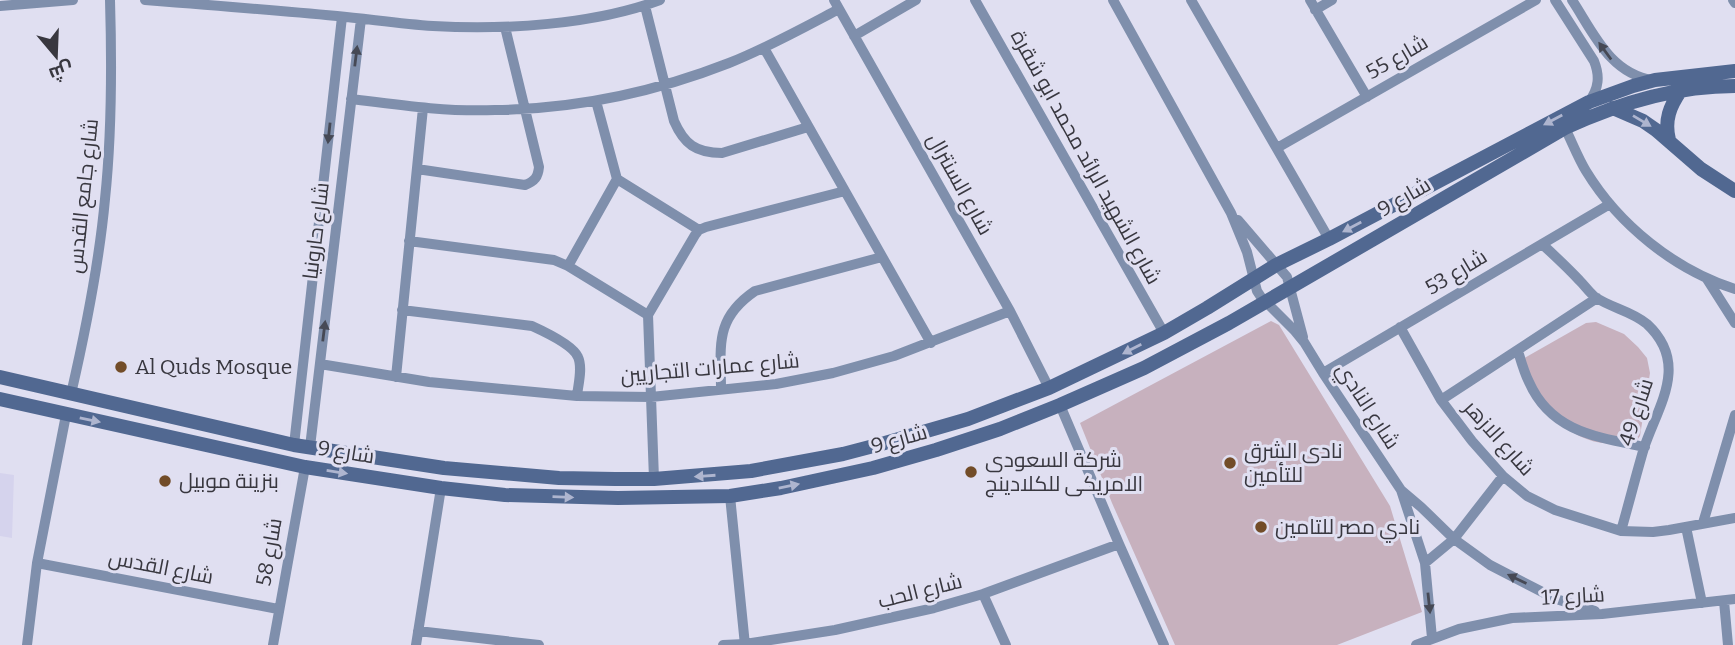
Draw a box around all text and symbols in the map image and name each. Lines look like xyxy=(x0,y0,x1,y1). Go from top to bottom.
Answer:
north arrow xyxy=(21,21,91,91)
street label: شارع الشهيد الرائد محمد ابو شقرة xyxy=(1004,25,1167,289)
street label: شارع 55 xyxy=(1361,29,1433,86)
one-way arrow xyxy=(1598,41,1612,60)
one-way arrow xyxy=(351,45,362,67)
text: ش xyxy=(46,57,77,86)
one-way arrow xyxy=(1543,115,1563,126)
one-way arrow xyxy=(1632,115,1652,127)
street label: شارع جامع القدس xyxy=(62,117,105,275)
one-way arrow xyxy=(323,122,334,144)
street label: شارع السنترال xyxy=(920,128,999,240)
street label: شارع 9 xyxy=(1373,171,1436,223)
street label: شارع حارونيا xyxy=(297,181,336,281)
one-way arrow xyxy=(1342,221,1362,233)
street label: شارع 53 xyxy=(1420,243,1492,301)
one-way arrow xyxy=(318,320,329,342)
one-way arrow xyxy=(1122,344,1142,355)
street label: شارع عمارات التجاريين xyxy=(619,347,801,390)
place label: Al Quds Mosque xyxy=(135,354,292,380)
street label: شارع النادي xyxy=(1328,358,1405,456)
marker: Al Quds Mosque xyxy=(113,359,129,375)
street label: شارع 49 xyxy=(1613,375,1660,449)
street label: شارع الازهر xyxy=(1457,394,1540,482)
one-way arrow xyxy=(79,415,101,426)
street label: شارع 9 xyxy=(868,419,930,460)
street label: شارع 9 xyxy=(316,435,376,470)
place label: نادى الشرق للتأمين xyxy=(1244,438,1343,488)
place label: شركة السعودى الامريكى للكلادينج xyxy=(985,447,1143,498)
marker: نادى الشرق للتأمين xyxy=(1222,455,1238,471)
marker: شركة السعودى الامريكى للكلادينج xyxy=(963,464,979,480)
one-way arrow xyxy=(326,467,348,478)
place label: بنزينة موبيل xyxy=(179,468,279,494)
one-way arrow xyxy=(694,471,716,482)
marker: بنزينة موبيل xyxy=(157,473,173,489)
one-way arrow xyxy=(778,481,800,492)
one-way arrow xyxy=(552,492,574,503)
place label: نادي مصر للتامين xyxy=(1275,514,1420,543)
street label: شارع 58 xyxy=(250,516,289,588)
marker: نادي مصر للتامين xyxy=(1253,519,1269,535)
street label: شارع القدس xyxy=(106,544,216,591)
street label: شارع الحب xyxy=(875,568,965,615)
one-way arrow xyxy=(1506,574,1527,585)
street label: شارع 17 xyxy=(1540,581,1606,612)
one-way arrow xyxy=(1424,593,1435,615)

